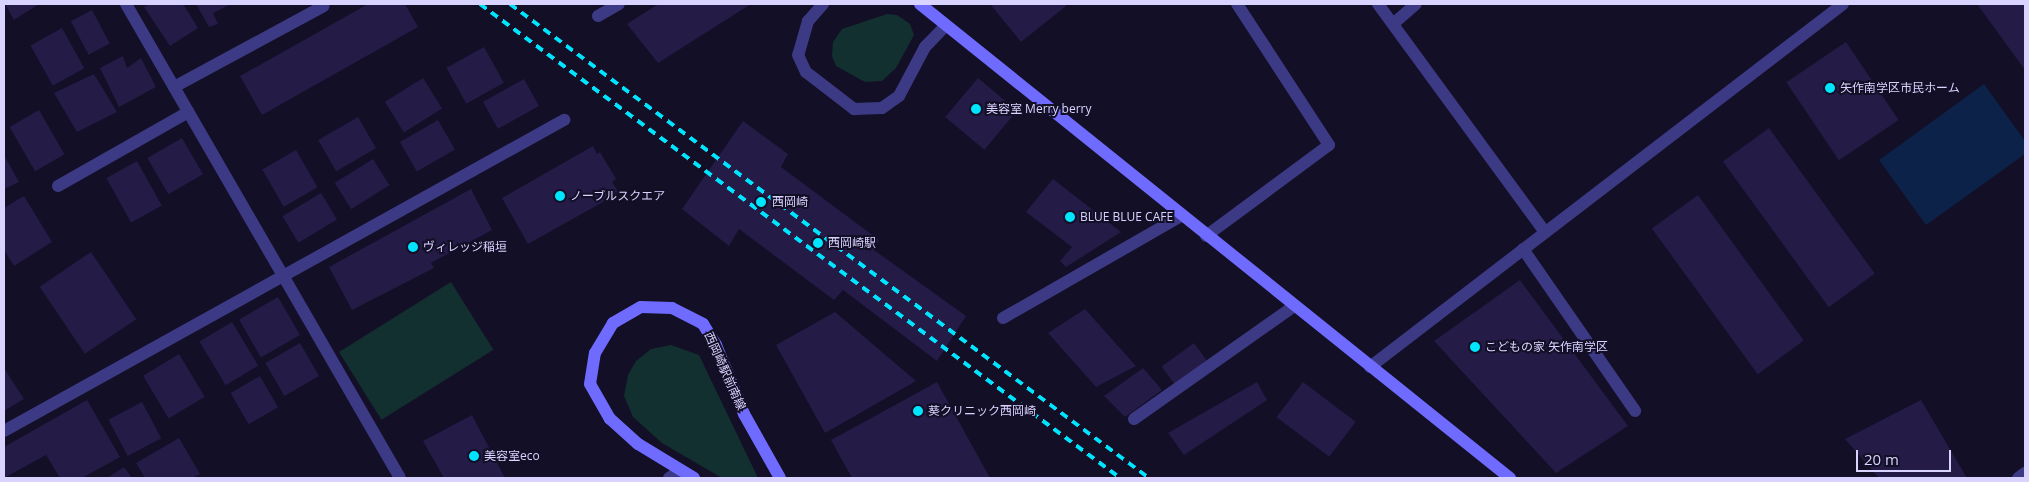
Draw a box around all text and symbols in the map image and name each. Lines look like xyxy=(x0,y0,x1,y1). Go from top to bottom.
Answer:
place label: 矢作南学区市民ホーム xyxy=(1840,81,1960,95)
marker: 矢作南学区市民ホーム xyxy=(1824,82,1836,94)
place label: 美容室 Merry berry xyxy=(986,102,1091,116)
marker: 美容室 Merry berry xyxy=(970,103,982,115)
place label: ノーブルスクエア xyxy=(570,189,666,203)
marker: ノーブルスクエア xyxy=(554,190,566,202)
marker: 西岡崎 xyxy=(754,195,768,209)
place label: 西岡崎 xyxy=(772,195,808,209)
place label: BLUE BLUE CAFE xyxy=(1080,210,1173,224)
marker: BLUE BLUE CAFE xyxy=(1064,211,1076,223)
place label: 西岡崎駅 xyxy=(828,236,876,250)
marker: 西岡崎駅 xyxy=(812,237,824,249)
place label: ヴィレッジ稲垣 xyxy=(423,240,507,254)
marker: ヴィレッジ稲垣 xyxy=(407,241,419,253)
street label: 西岡崎駅前南線 xyxy=(701,330,749,412)
place label: こどもの家 矢作南学区 xyxy=(1485,340,1608,354)
marker: こどもの家 矢作南学区 xyxy=(1469,341,1481,353)
place label: 葵クリニック西岡崎 xyxy=(928,404,1036,418)
marker: 葵クリニック西岡崎 xyxy=(912,405,924,417)
scale bar xyxy=(1859,440,1954,472)
place label: 美容室eco xyxy=(484,449,540,463)
text: 20 m xyxy=(1864,449,1899,469)
marker: 美容室eco xyxy=(468,450,480,462)

